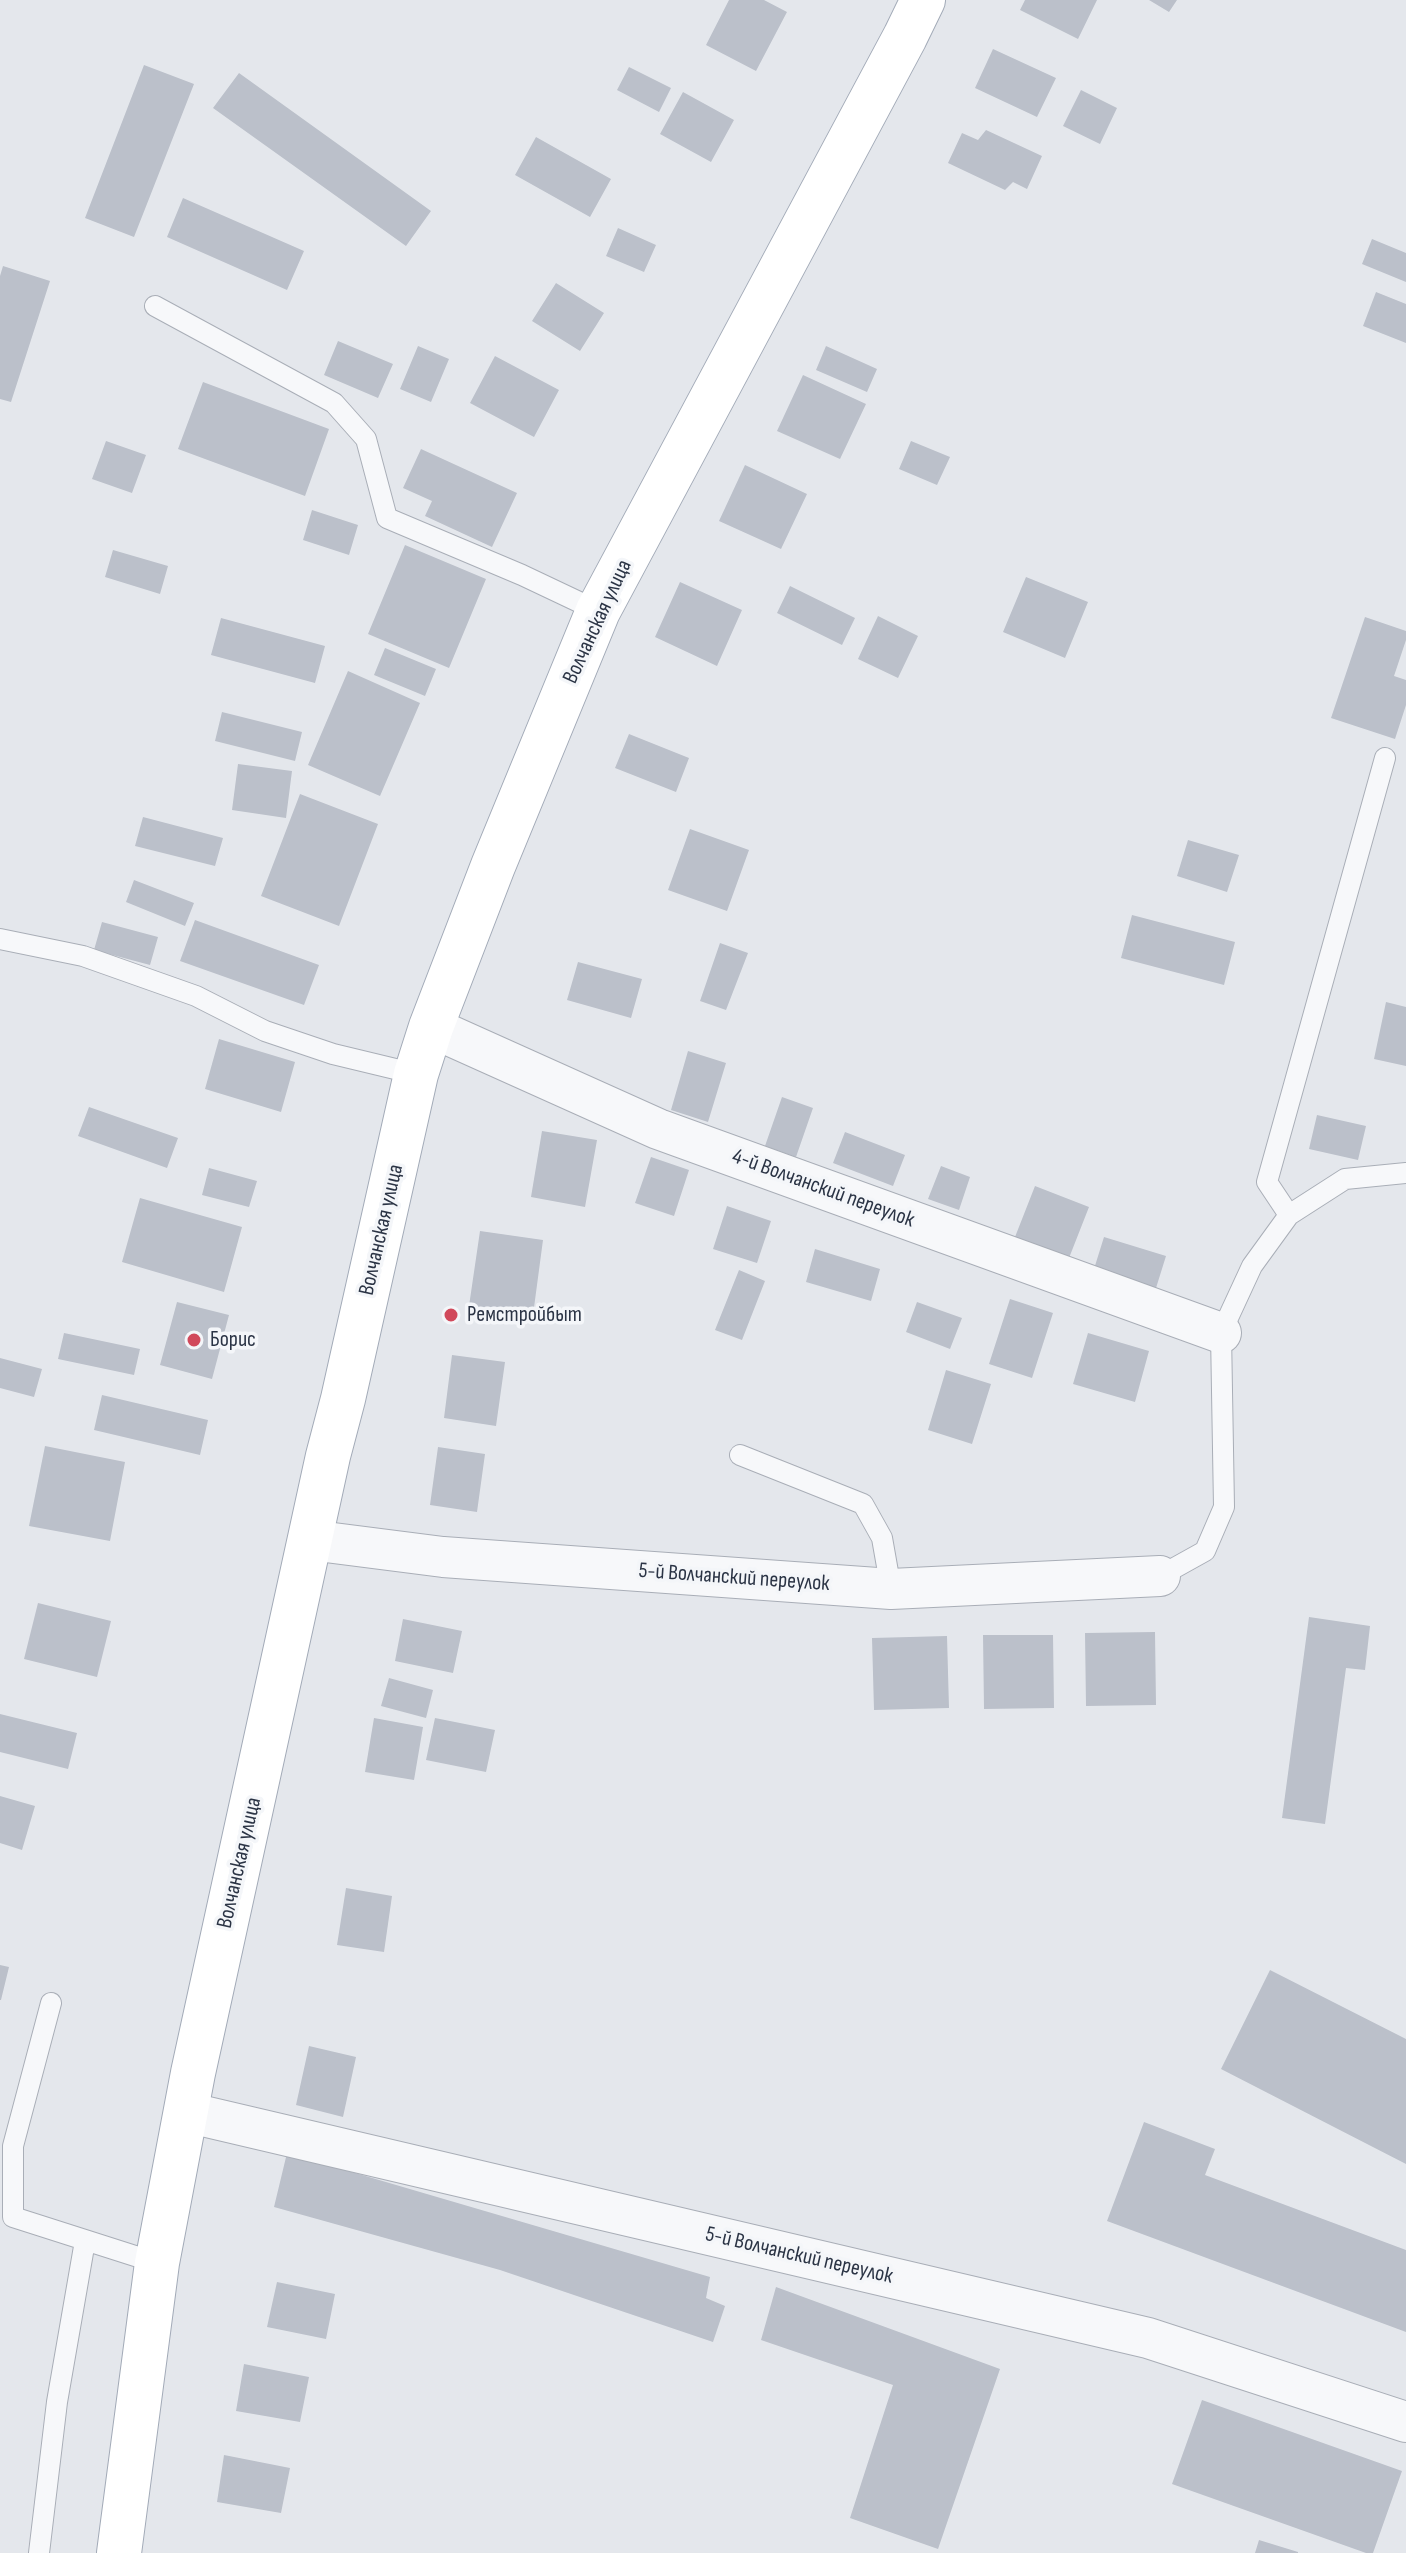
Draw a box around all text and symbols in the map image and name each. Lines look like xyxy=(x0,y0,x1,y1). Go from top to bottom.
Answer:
street label: Волчанская улица xyxy=(558,556,638,688)
street label: 4-й Волчанский переулок xyxy=(728,1144,918,1234)
street label: Волчанская улица xyxy=(354,1162,410,1298)
place label: Ремстройбыт xyxy=(467,1302,582,1328)
marker: Ремстройбыт xyxy=(442,1306,460,1324)
place label: Борис xyxy=(210,1327,256,1353)
marker: Борис xyxy=(185,1331,203,1349)
street label: 5-й Волчанский переулок xyxy=(638,1558,830,1598)
street label: Волчанская улица xyxy=(212,1795,268,1931)
street label: 5-й Волчанский переулок xyxy=(703,2222,895,2290)

